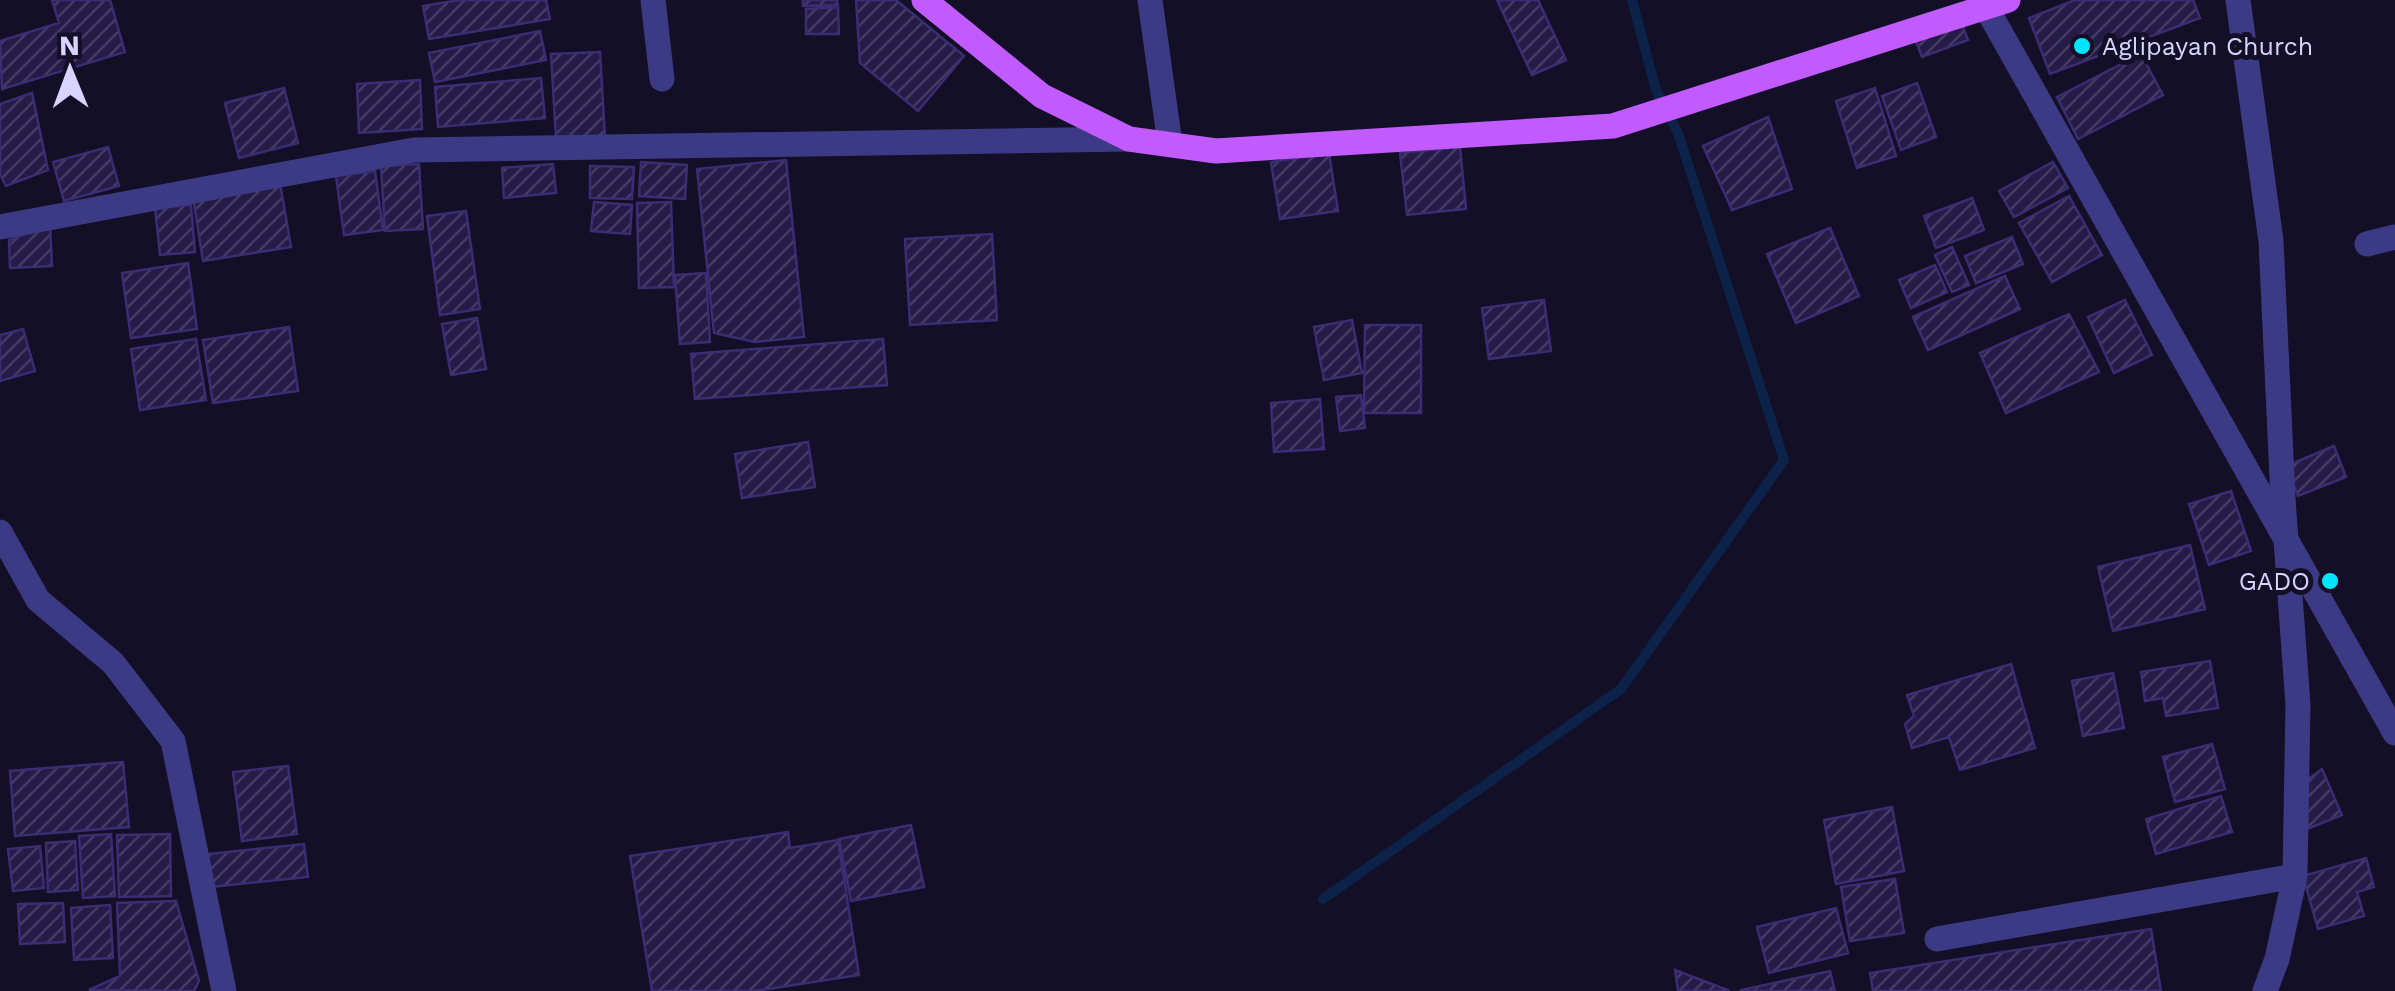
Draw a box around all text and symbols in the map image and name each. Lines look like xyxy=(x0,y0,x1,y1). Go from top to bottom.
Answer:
north arrow xyxy=(20,20,120,120)
text: N xyxy=(59,29,80,62)
place label: Aglipayan Church xyxy=(2102,32,2313,61)
marker: Aglipayan Church xyxy=(2071,35,2093,57)
place label: GADO xyxy=(2239,567,2310,596)
marker: GADO xyxy=(2319,570,2341,592)

